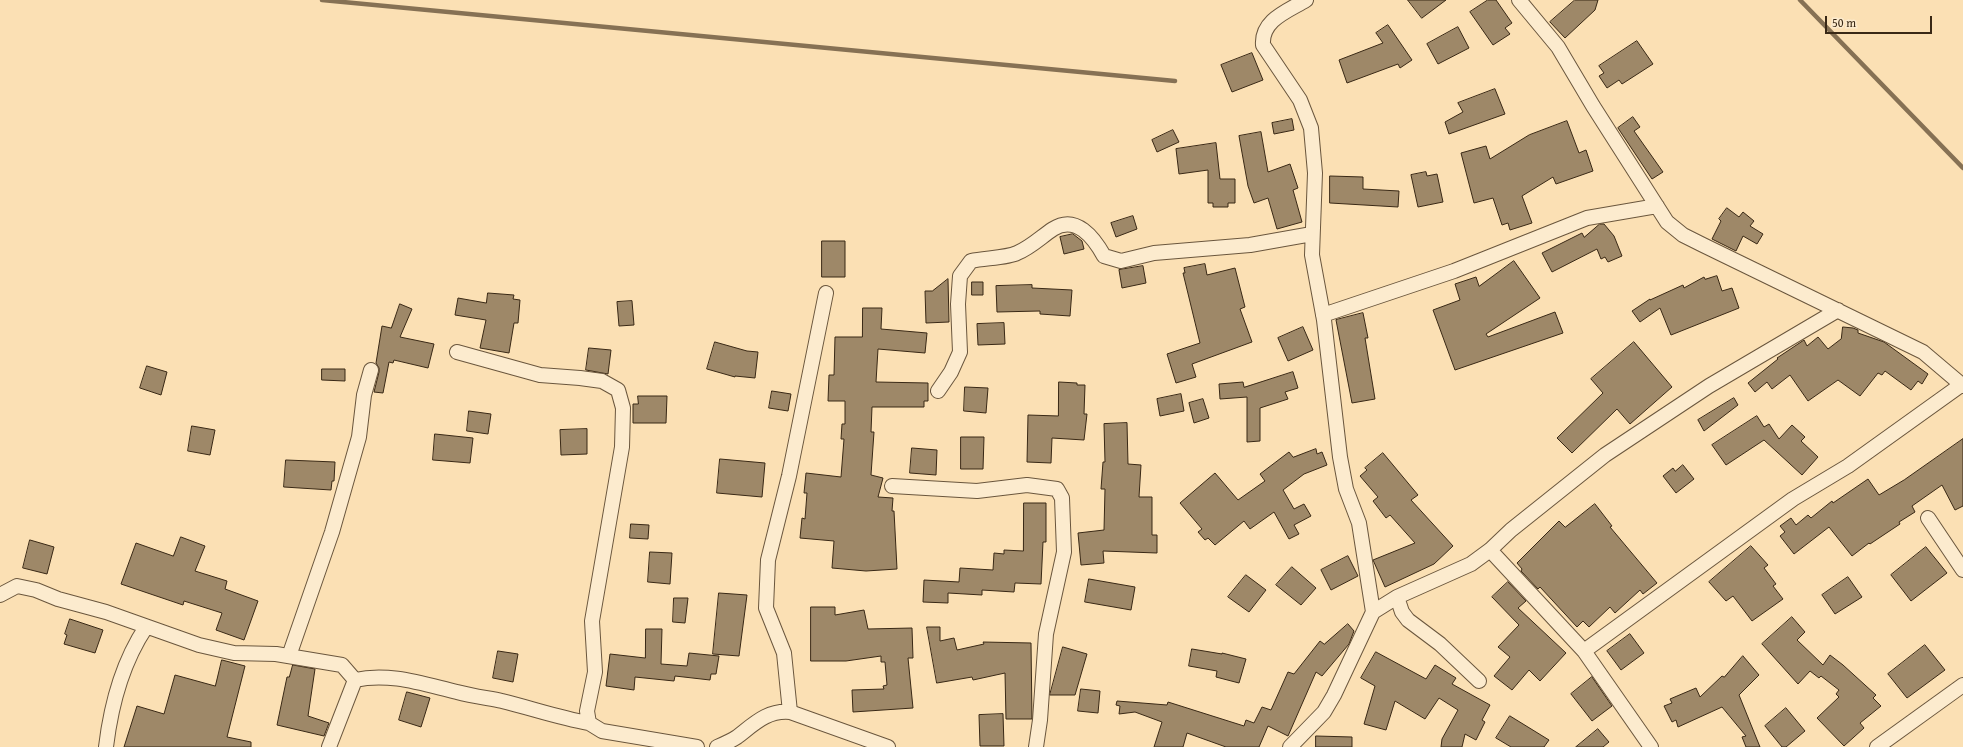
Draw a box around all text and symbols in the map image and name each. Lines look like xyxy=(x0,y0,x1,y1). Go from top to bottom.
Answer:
scale bar xyxy=(1827,8,1934,34)
text: 50 m xyxy=(1832,14,1856,31)

